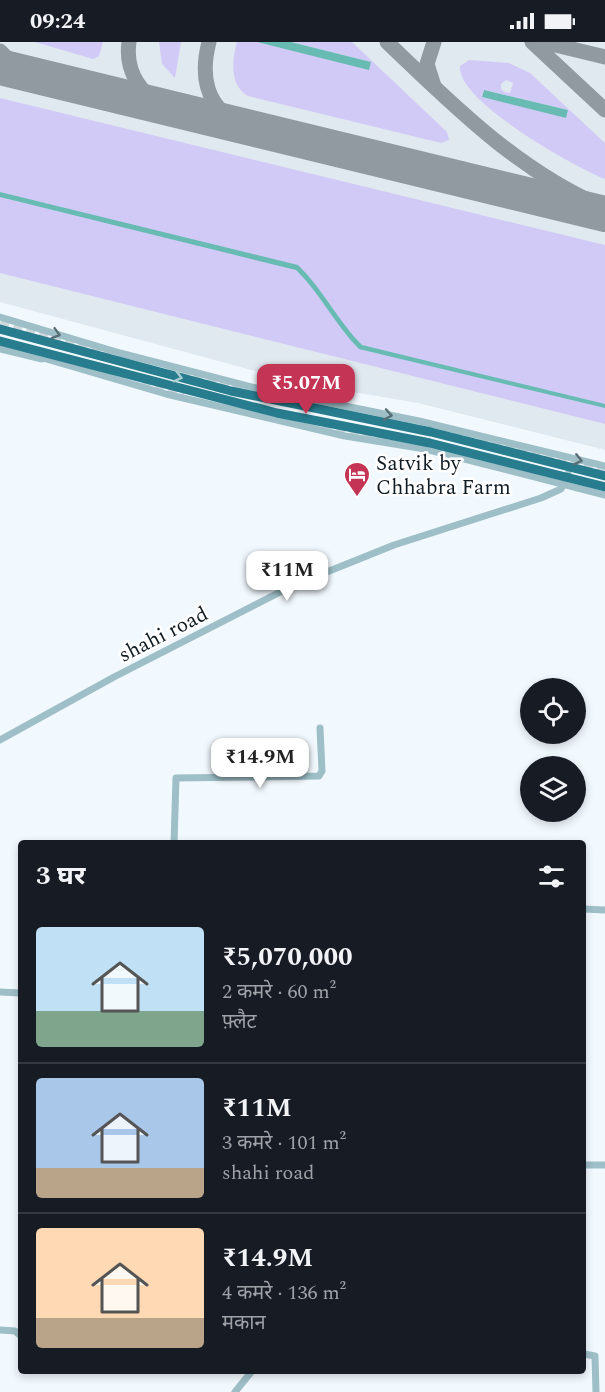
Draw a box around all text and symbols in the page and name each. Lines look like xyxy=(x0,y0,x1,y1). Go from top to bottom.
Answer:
text: 09:24 xyxy=(30,5,85,38)
one-way arrow xyxy=(51,327,61,340)
pin: ₹5.07M xyxy=(257,364,355,415)
text: ₹5.07M xyxy=(271,368,341,398)
one-way arrow xyxy=(173,370,183,383)
one-way arrow xyxy=(383,408,393,420)
place label: Satvik by Chhabra Farm xyxy=(376,448,511,504)
one-way arrow xyxy=(572,453,582,466)
hotel icon: Satvik by Chhabra Farm xyxy=(342,460,372,498)
pin: ₹11M xyxy=(251,551,323,602)
text: ₹11M xyxy=(260,555,314,585)
street label: shahi road xyxy=(113,599,214,671)
map controls xyxy=(520,678,586,822)
button: locate xyxy=(520,678,586,744)
pin: ₹14.9M xyxy=(211,738,309,789)
text: ₹14.9M xyxy=(225,742,295,772)
button: layers xyxy=(520,756,586,822)
text: 3 घर xyxy=(36,856,85,896)
icon: filters xyxy=(535,860,568,893)
text: ₹5,070,000 xyxy=(222,937,353,977)
icon: home xyxy=(84,951,156,1023)
text: 2 कमरे · 60 m² xyxy=(222,977,336,1007)
text: फ़्लैट xyxy=(222,1007,257,1037)
text: ₹11M xyxy=(222,1088,292,1128)
icon: home xyxy=(84,1102,156,1174)
text: 3 कमरे · 101 m² xyxy=(222,1128,346,1158)
text: shahi road xyxy=(222,1158,314,1188)
text: ₹14.9M xyxy=(222,1238,313,1278)
icon: home xyxy=(84,1252,156,1324)
text: 4 कमरे · 136 m² xyxy=(222,1278,346,1308)
text: मकान xyxy=(222,1308,266,1338)

